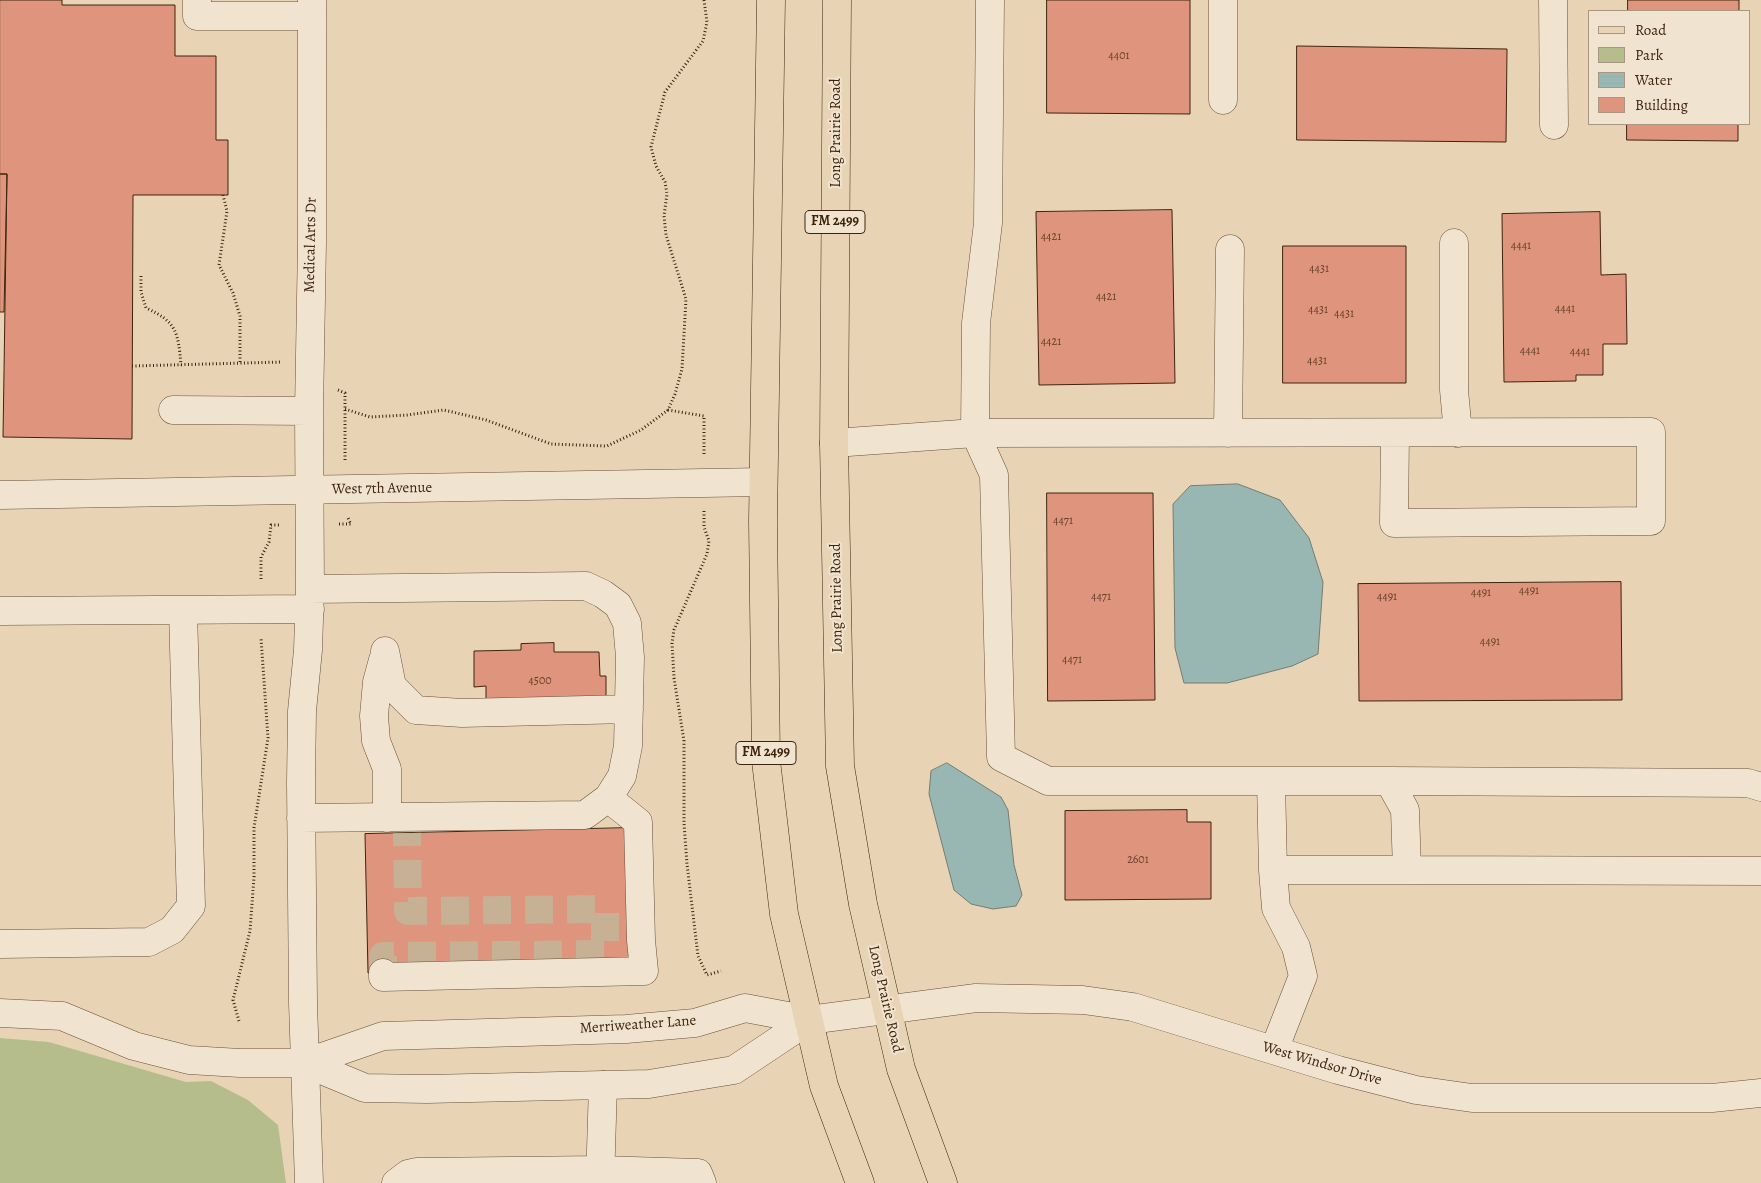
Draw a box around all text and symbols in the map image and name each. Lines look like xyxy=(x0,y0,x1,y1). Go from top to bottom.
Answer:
legend xyxy=(1588,10,1751,125)
text: Road xyxy=(1635,20,1666,40)
text: Park xyxy=(1635,45,1663,65)
house number: 4401 xyxy=(1108,49,1130,63)
text: Water xyxy=(1635,70,1672,90)
street label: Long Prairie Road xyxy=(827,78,845,188)
text: Building xyxy=(1635,95,1688,115)
street label: Medical Arts Dr xyxy=(301,197,321,293)
road number: FM 2499 xyxy=(805,210,865,233)
house number: 4421 xyxy=(1041,230,1061,244)
house number: 4441 xyxy=(1511,239,1531,253)
house number: 4431 xyxy=(1309,262,1329,276)
house number: 4421 xyxy=(1096,290,1116,304)
house number: 4441 xyxy=(1555,302,1575,316)
house number: 4431 xyxy=(1308,303,1328,317)
house number: 4431 xyxy=(1334,307,1354,321)
house number: 4421 xyxy=(1041,335,1061,349)
house number: 4441 xyxy=(1520,344,1540,358)
house number: 4441 xyxy=(1570,345,1590,359)
house number: 4431 xyxy=(1307,354,1327,368)
street label: West 7th Avenue xyxy=(332,479,432,499)
house number: 4471 xyxy=(1053,514,1073,528)
street label: Long Prairie Road xyxy=(827,543,847,653)
house number: 4491 xyxy=(1519,584,1539,598)
house number: 4491 xyxy=(1471,586,1491,600)
house number: 4471 xyxy=(1091,590,1111,604)
house number: 4491 xyxy=(1377,590,1397,604)
house number: 4491 xyxy=(1480,635,1500,649)
house number: 4471 xyxy=(1062,653,1082,667)
house number: 4500 xyxy=(528,674,552,688)
road number: FM 2499 xyxy=(736,741,796,764)
house number: 2601 xyxy=(1127,853,1149,867)
street label: Long Prairie Road xyxy=(864,944,906,1054)
street label: Merriweather Lane xyxy=(579,1012,697,1038)
street label: West Windsor Drive xyxy=(1260,1038,1384,1090)

